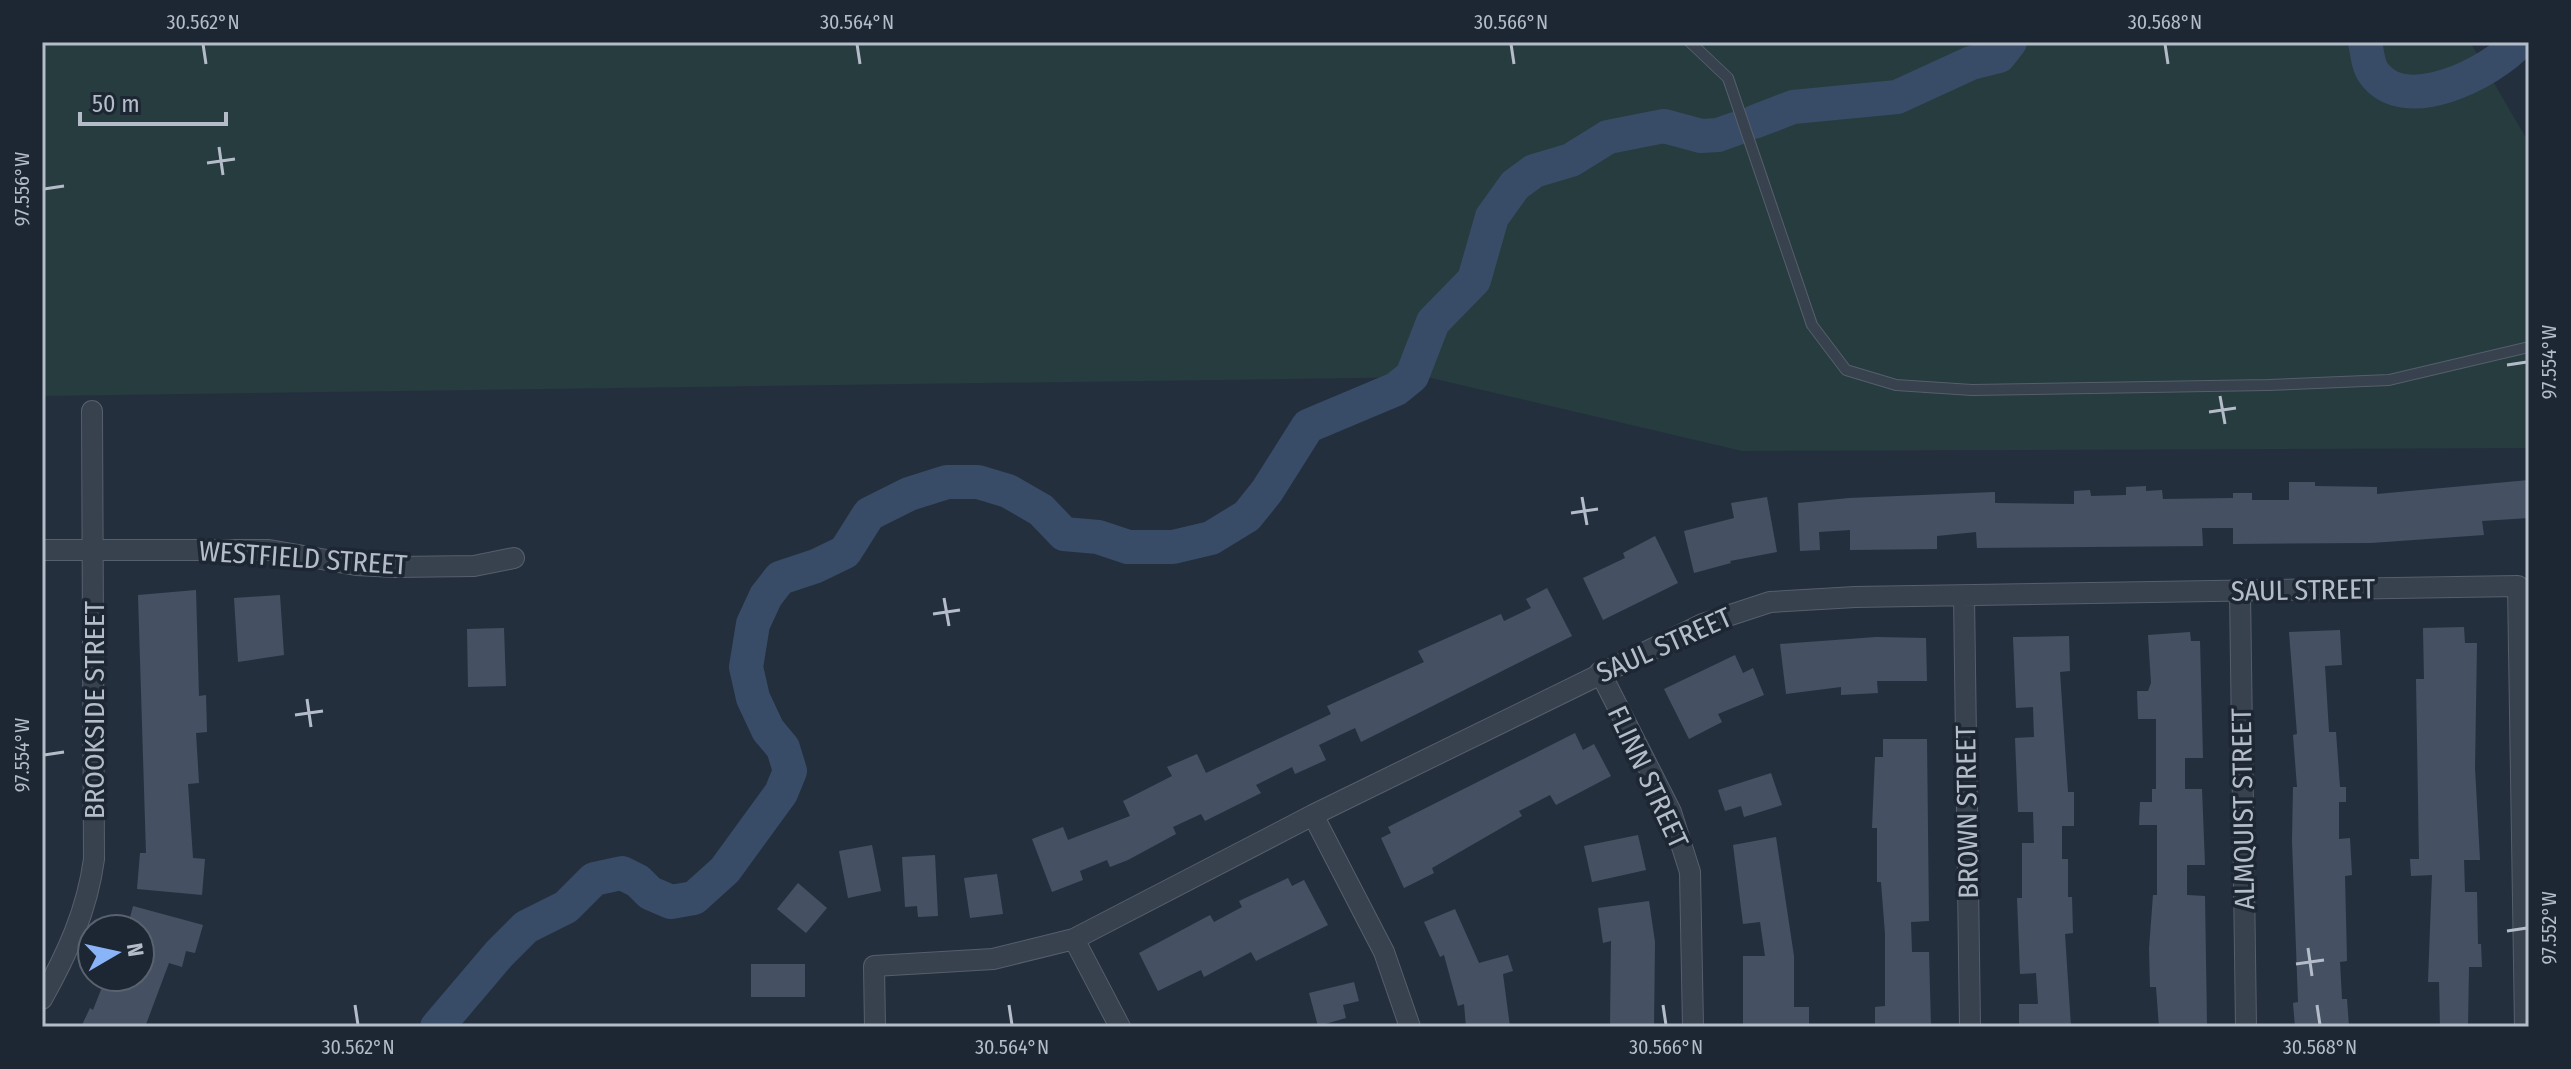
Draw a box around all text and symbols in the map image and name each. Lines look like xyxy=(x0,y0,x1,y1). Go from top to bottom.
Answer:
text: 30.562°N xyxy=(166,10,240,34)
text: 30.564°N xyxy=(820,10,894,34)
text: 30.566°N xyxy=(1474,10,1548,34)
text: 30.568°N xyxy=(2128,10,2202,34)
scale bar xyxy=(80,76,226,126)
text: 50 m xyxy=(92,90,140,118)
text: 97.556°W xyxy=(10,152,34,226)
text: 97.554°W xyxy=(2537,325,2561,399)
street label: WESTFIELD STREET xyxy=(198,534,408,582)
street label: SAUL STREET xyxy=(2231,572,2375,608)
street label: BROOKSIDE STREET xyxy=(78,601,111,819)
street label: SAUL STREET xyxy=(1591,601,1737,689)
street label: FLINN STREET xyxy=(1601,701,1695,853)
street label: ALMQUIST STREET xyxy=(2225,708,2261,910)
text: 97.554°W xyxy=(10,718,34,792)
street label: BROWN STREET xyxy=(1949,725,1985,899)
text: 97.552°W xyxy=(2537,891,2561,965)
north arrow xyxy=(76,913,156,993)
text: N xyxy=(121,941,150,959)
text: 30.562°N xyxy=(321,1035,395,1059)
text: 30.564°N xyxy=(975,1035,1049,1059)
text: 30.566°N xyxy=(1629,1035,1703,1059)
text: 30.568°N xyxy=(2283,1035,2357,1059)

